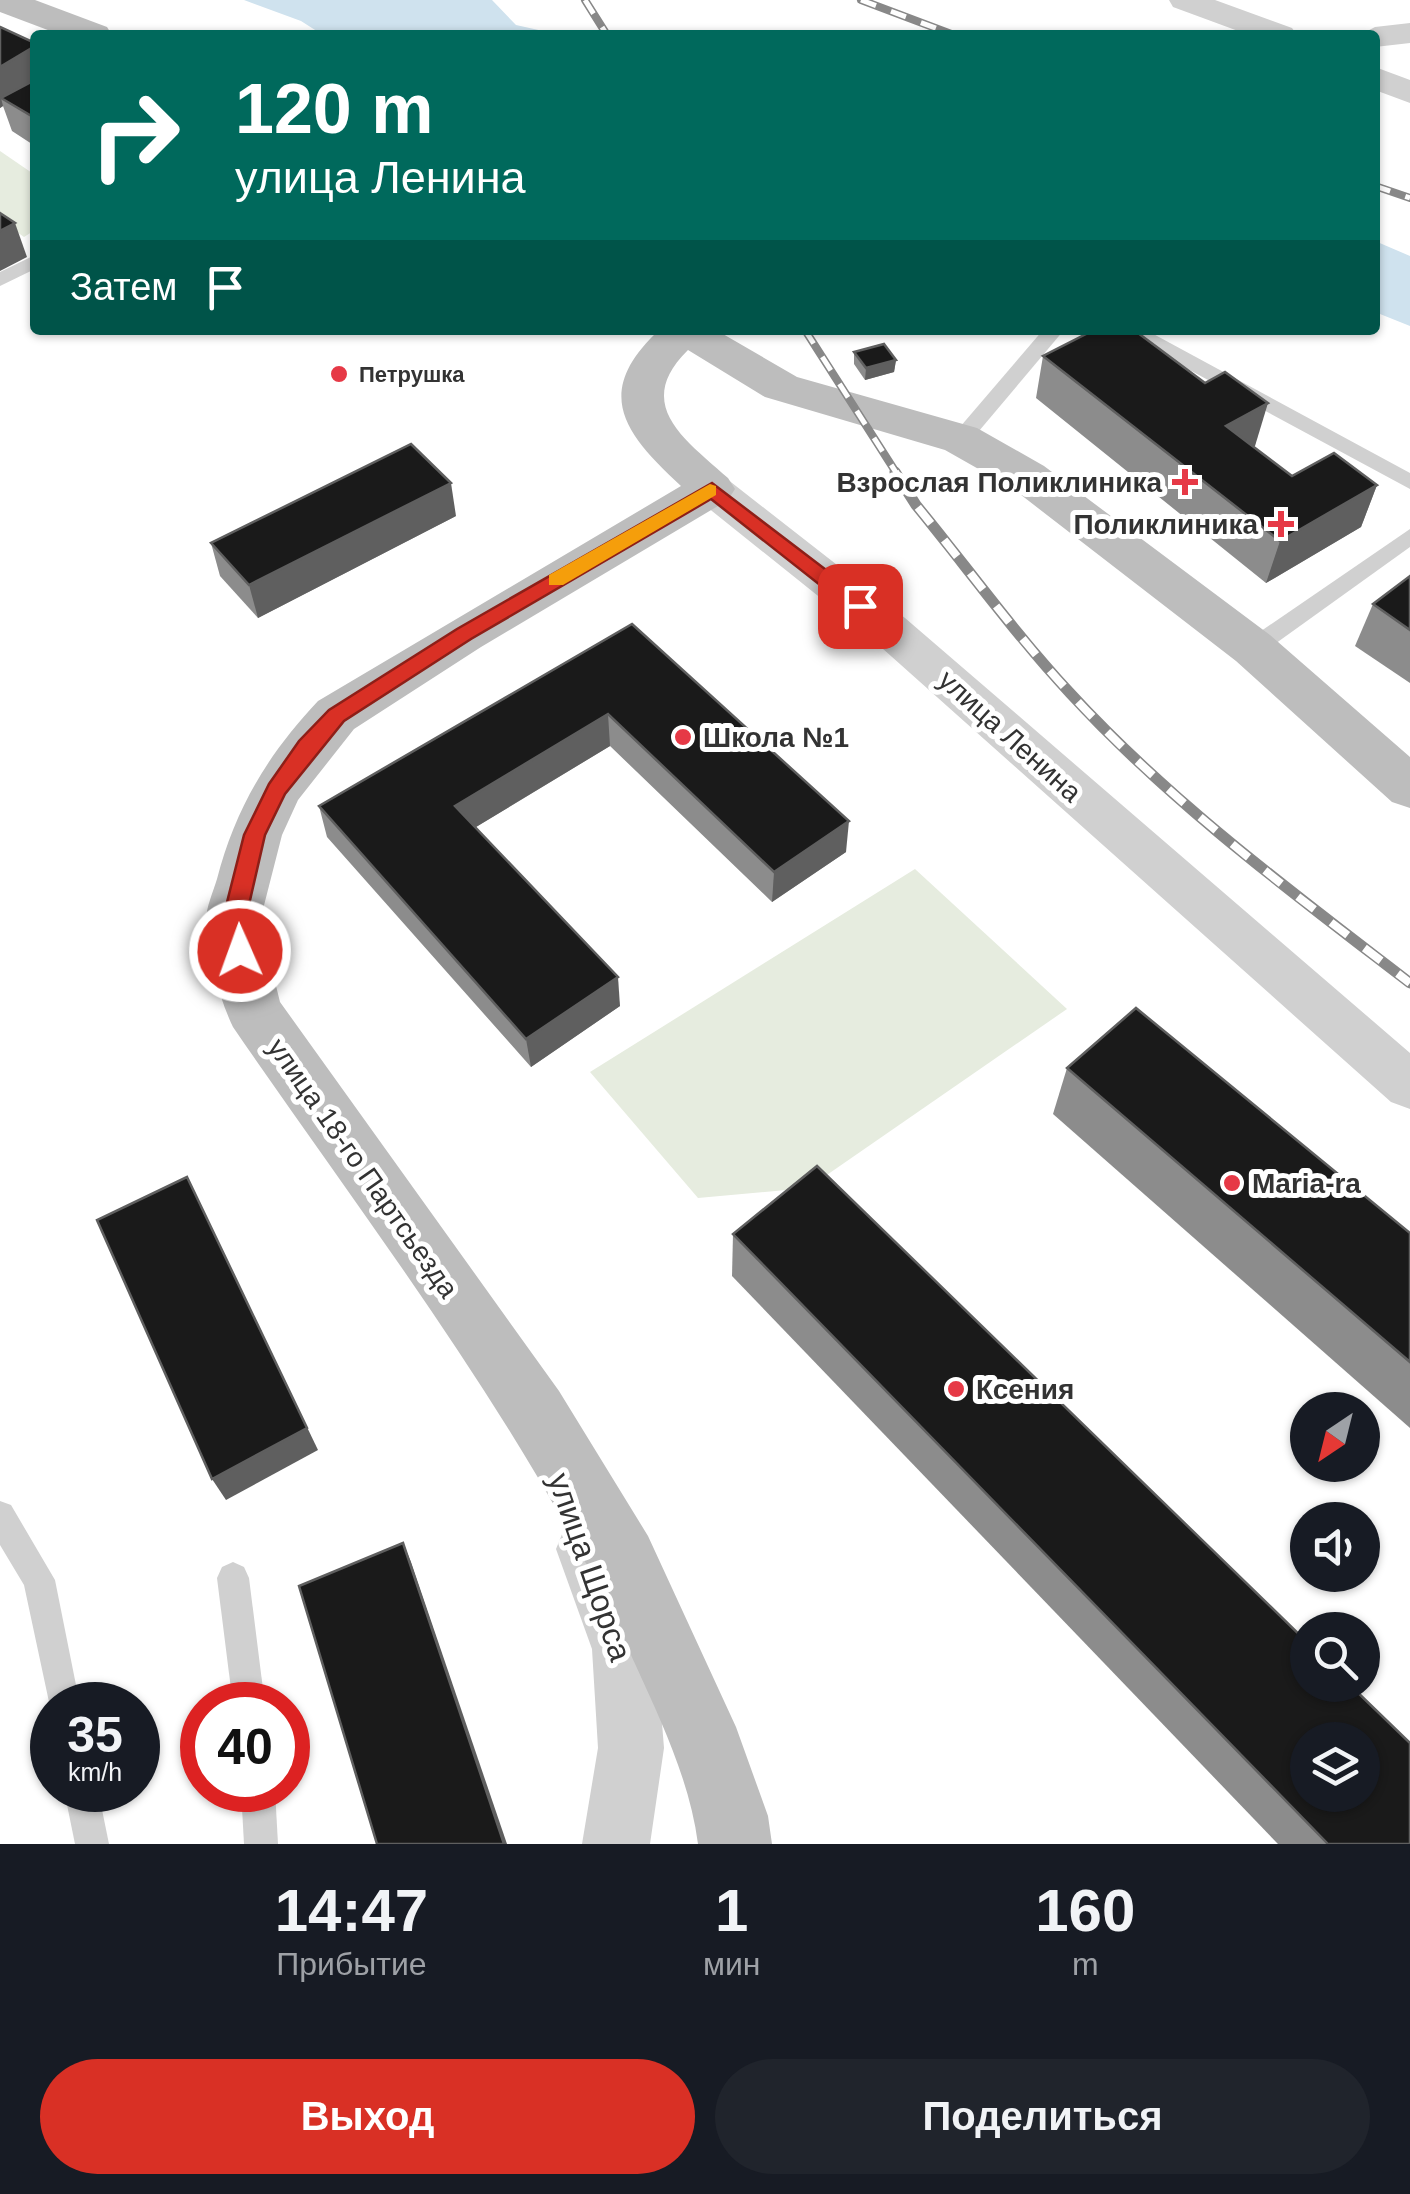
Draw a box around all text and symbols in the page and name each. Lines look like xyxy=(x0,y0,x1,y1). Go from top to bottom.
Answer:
icon: right xyxy=(70,70,200,200)
text: 120 m xyxy=(235,70,433,148)
text: улица Ленина xyxy=(235,152,526,203)
icon: arrive xyxy=(198,260,253,315)
text: Затем xyxy=(70,266,178,308)
place label: Петрушка xyxy=(359,362,465,387)
marker: Петрушка xyxy=(328,363,350,385)
place label: Взрослая Поликлиника xyxy=(836,467,1162,498)
marker: Взрослая Поликлиника xyxy=(1172,469,1198,495)
place label: Поликлиника xyxy=(1073,509,1258,540)
marker: Поликлиника xyxy=(1268,511,1294,537)
pin xyxy=(818,564,903,649)
icon: arrive xyxy=(833,579,888,634)
street label: улица Ленина xyxy=(932,664,1088,808)
place label: Школа №1 xyxy=(703,722,849,753)
marker: Школа №1 xyxy=(672,726,694,748)
position arrow xyxy=(188,899,292,1003)
street label: улица 18-го Партсьезда xyxy=(262,1033,465,1304)
place label: Maria-ra xyxy=(1252,1168,1361,1199)
marker: Maria-ra xyxy=(1221,1172,1243,1194)
place label: Ксения xyxy=(976,1374,1074,1405)
marker: Ксения xyxy=(945,1378,967,1400)
north arrow xyxy=(1290,1392,1380,1482)
map controls xyxy=(1290,1392,1380,1812)
street label: улица Щорса xyxy=(541,1468,639,1666)
button: sound xyxy=(1290,1502,1380,1592)
button: search xyxy=(1290,1612,1380,1702)
speed limit sign: 40 xyxy=(180,1682,310,1812)
text: 35 xyxy=(67,1707,123,1763)
button: layers xyxy=(1290,1722,1380,1812)
text: km/h xyxy=(68,1758,122,1786)
text: 14:47 xyxy=(275,1877,428,1944)
text: 1 xyxy=(715,1877,748,1944)
text: 160 xyxy=(1035,1877,1135,1944)
text: Прибытие xyxy=(276,1946,427,1982)
text: мин xyxy=(703,1946,760,1982)
text: m xyxy=(1072,1946,1099,1982)
button: Выход xyxy=(40,2059,695,2174)
button: Поделиться xyxy=(715,2059,1370,2174)

